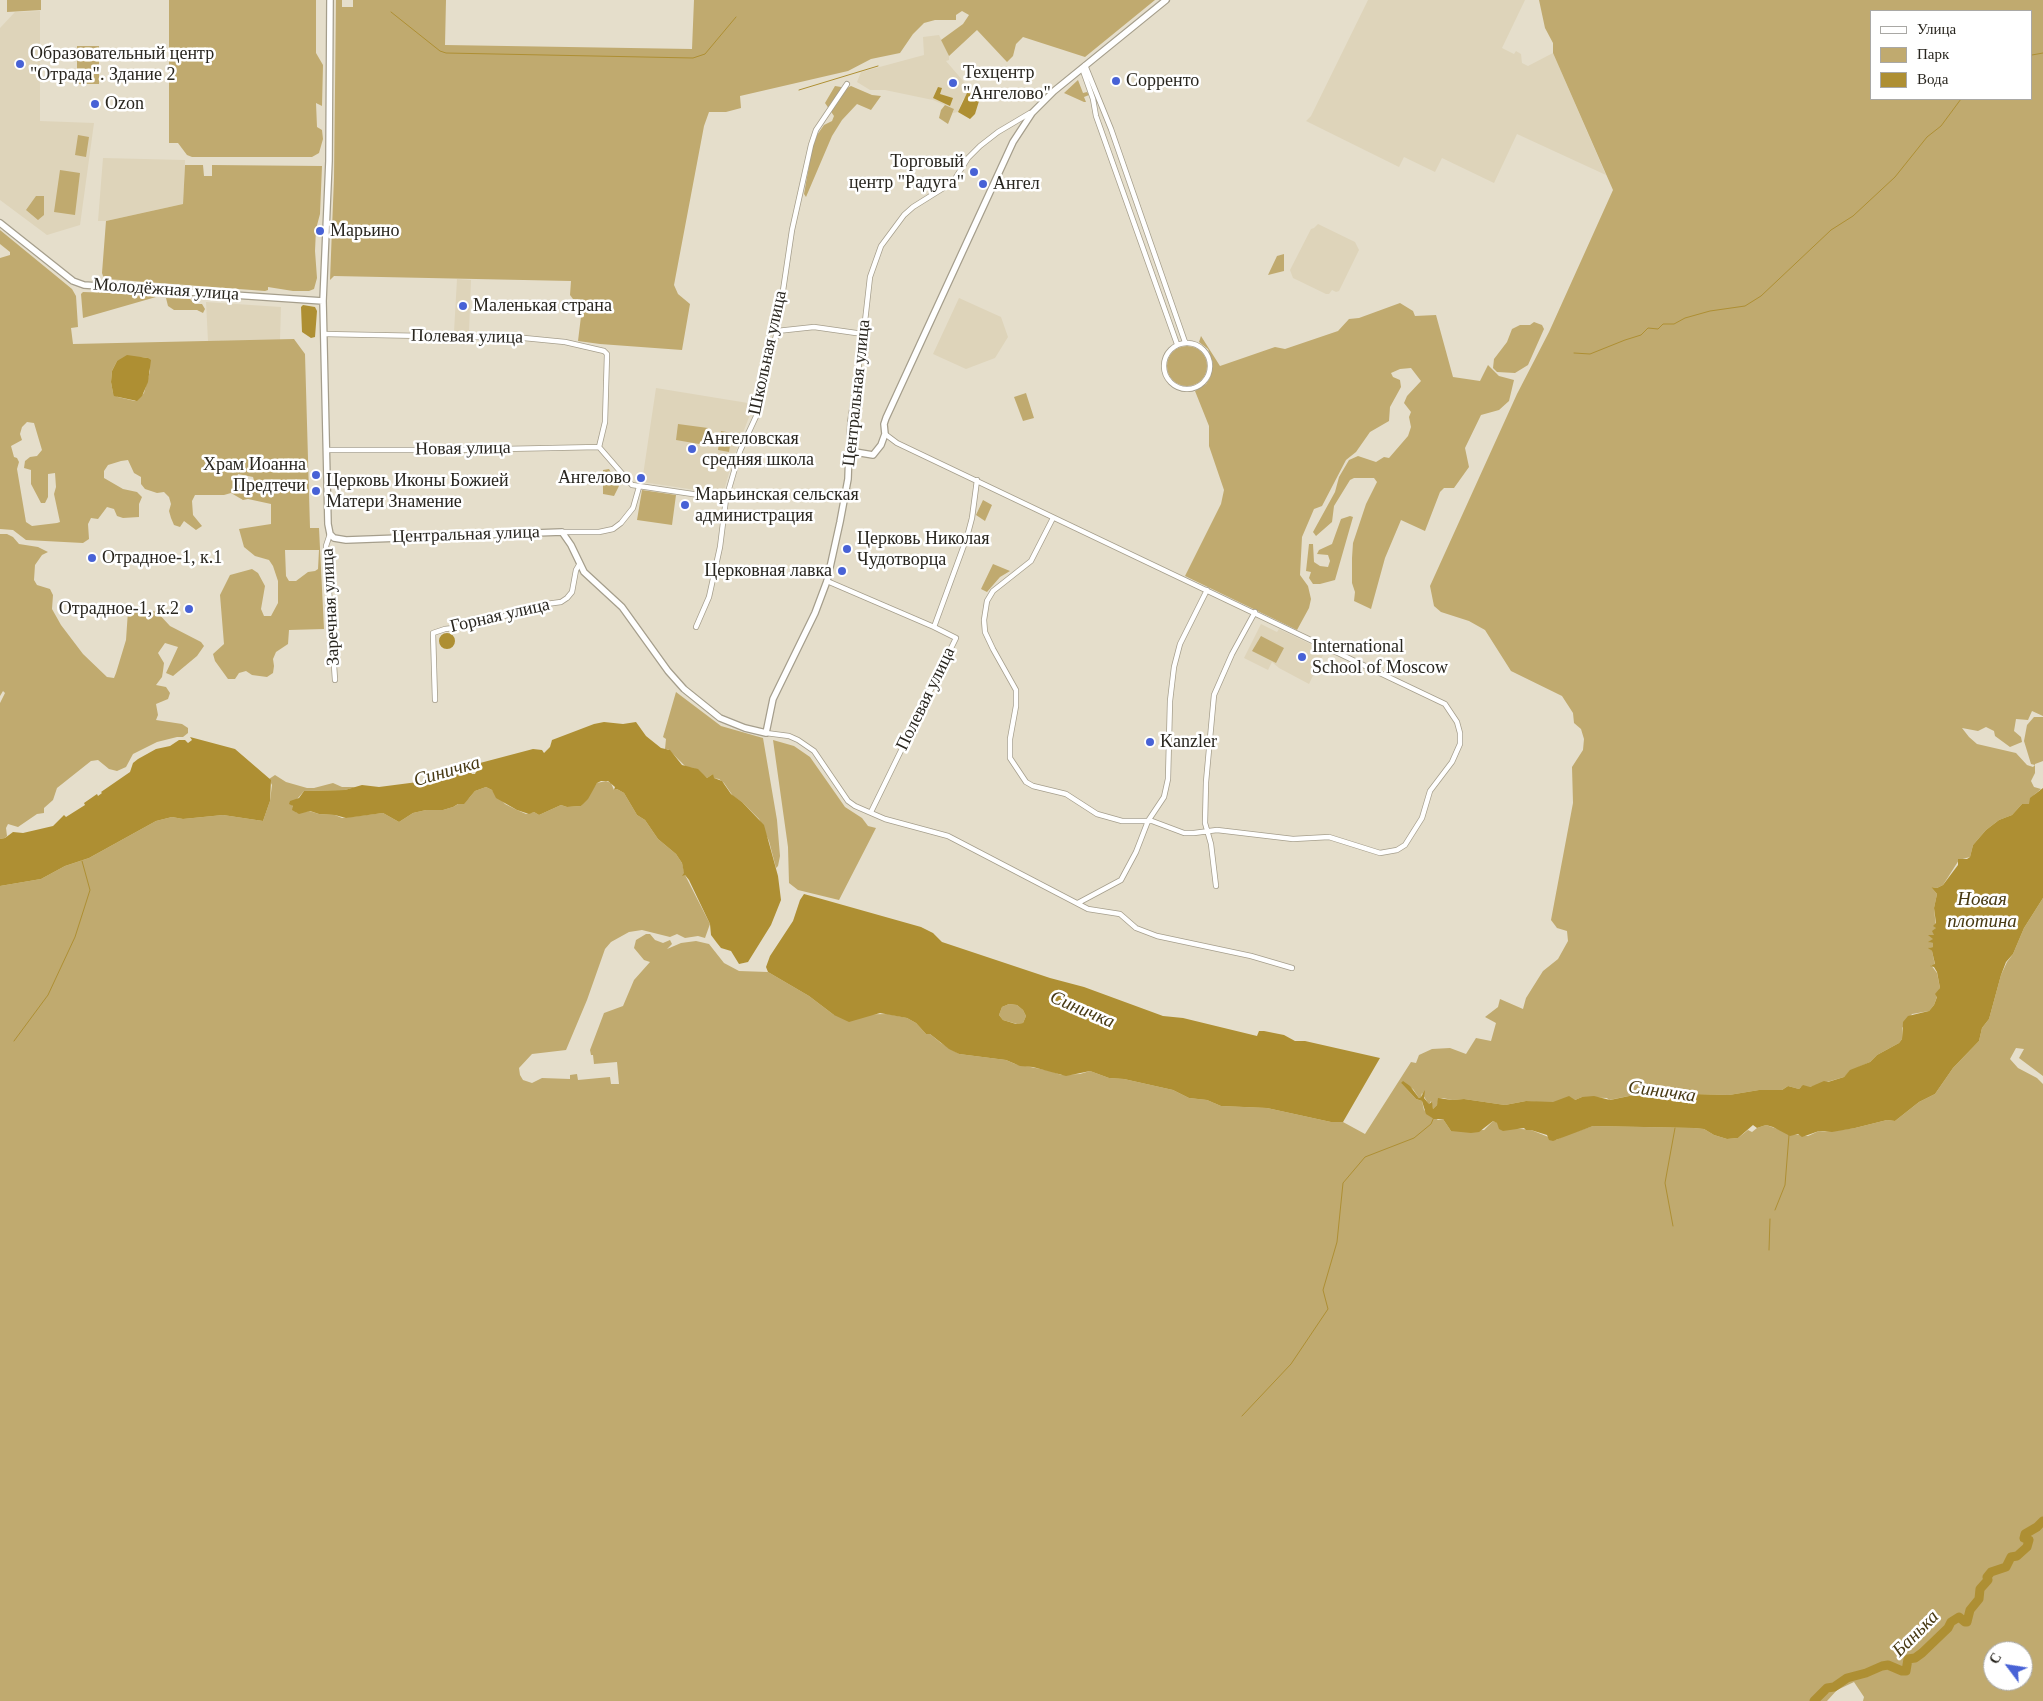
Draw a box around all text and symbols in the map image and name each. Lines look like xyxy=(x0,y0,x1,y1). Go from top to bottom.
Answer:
legend xyxy=(1870,10,2033,100)
text: Улица xyxy=(1917,21,1956,37)
place label: Образовательный центр "Отрада". Здание 2 xyxy=(30,43,214,86)
text: Парк xyxy=(1917,46,1949,62)
marker: Образовательный центр "Отрада". Здание 2 xyxy=(14,58,26,70)
place label: Техцентр "Ангелово" xyxy=(963,62,1051,104)
place label: Сорренто xyxy=(1126,70,1199,92)
text: Вода xyxy=(1917,71,1948,87)
marker: Сорренто xyxy=(1110,75,1122,87)
marker: Техцентр "Ангелово" xyxy=(947,77,959,89)
place label: Ozon xyxy=(105,93,144,115)
marker: Ozon xyxy=(89,98,101,110)
place label: Торговый центр "Радуга" xyxy=(849,151,964,193)
marker: Торговый центр "Радуга" xyxy=(968,166,980,178)
place label: Ангел xyxy=(993,173,1040,195)
marker: Ангел xyxy=(977,178,989,190)
place label: Марьино xyxy=(330,220,399,242)
marker: Марьино xyxy=(314,225,326,237)
street label: Молодёжная улица xyxy=(92,274,240,306)
street label: Школьная улица xyxy=(744,289,792,417)
place label: Маленькая страна xyxy=(473,295,612,317)
marker: Маленькая страна xyxy=(457,300,469,312)
street label: Центральная улица xyxy=(839,318,875,468)
street label: Полевая улица xyxy=(411,325,523,349)
place label: Ангеловская средняя школа xyxy=(702,428,814,470)
street label: Новая улица xyxy=(415,437,511,461)
marker: Ангеловская средняя школа xyxy=(686,443,698,455)
place label: Храм Иоанна Предтечи xyxy=(203,454,306,496)
place label: Ангелово xyxy=(558,467,631,489)
marker: Храм Иоанна Предтечи xyxy=(310,469,322,481)
place label: Церковь Иконы Божией Матери Знамение xyxy=(326,470,509,512)
marker: Ангелово xyxy=(635,472,647,484)
place label: Марьинская сельская администрация xyxy=(695,484,859,526)
marker: Церковь Иконы Божией Матери Знамение xyxy=(310,485,322,497)
marker: Марьинская сельская администрация xyxy=(679,499,691,511)
street label: Центральная улица xyxy=(392,522,540,548)
place label: Церковь Николая Чудотворца xyxy=(857,528,990,570)
marker: Церковь Николая Чудотворца xyxy=(841,543,853,555)
place label: Отрадное-1, к.1 xyxy=(102,547,222,569)
street label: Заречная улица xyxy=(317,548,345,666)
marker: Отрадное-1, к.1 xyxy=(86,552,98,564)
place label: Церковная лавка xyxy=(704,560,832,582)
marker: Церковная лавка xyxy=(836,565,848,577)
street label: Горная улица xyxy=(448,594,552,638)
place label: Отрадное-1, к.2 xyxy=(59,598,179,620)
marker: Отрадное-1, к.2 xyxy=(183,603,195,615)
place label: International School of Moscow xyxy=(1312,636,1448,679)
street label: Полевая улица xyxy=(892,644,960,754)
marker: International School of Moscow xyxy=(1296,651,1308,663)
place label: Kanzler xyxy=(1160,731,1217,753)
marker: Kanzler xyxy=(1144,736,1156,748)
water label: Синичка xyxy=(411,752,483,792)
water label: Новая плотина xyxy=(1947,889,2017,933)
water label: Синичка xyxy=(1046,986,1118,1034)
water label: Синичка xyxy=(1627,1076,1697,1108)
water label: Банька xyxy=(1888,1606,1944,1662)
north arrow xyxy=(1983,1641,2033,1691)
text: С xyxy=(1987,1650,2005,1667)

